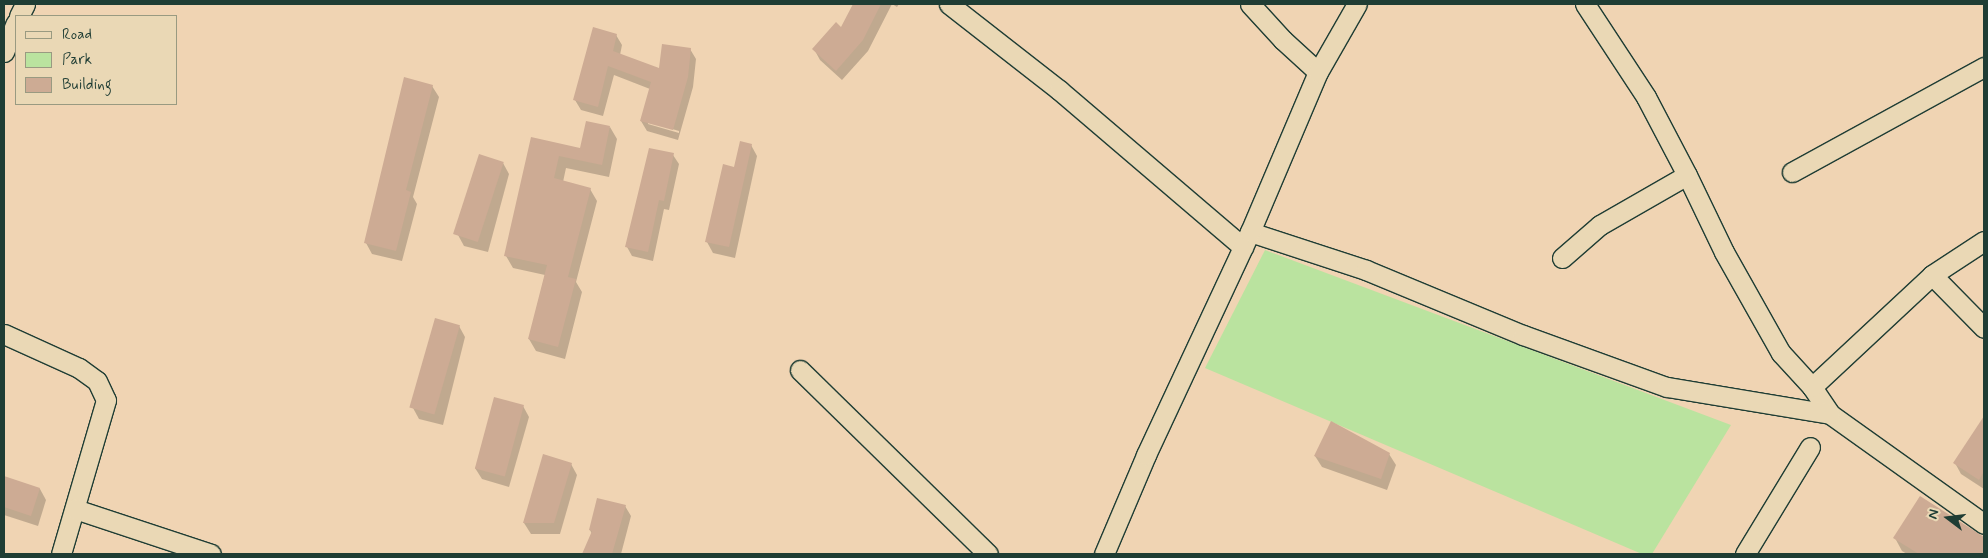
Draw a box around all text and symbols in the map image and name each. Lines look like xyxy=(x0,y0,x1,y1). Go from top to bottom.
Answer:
legend xyxy=(15,15,178,105)
text: Road xyxy=(62,25,92,45)
text: Park xyxy=(62,50,92,70)
text: Building xyxy=(62,75,112,95)
north arrow xyxy=(1923,493,1973,543)
text: N xyxy=(1924,507,1943,521)

